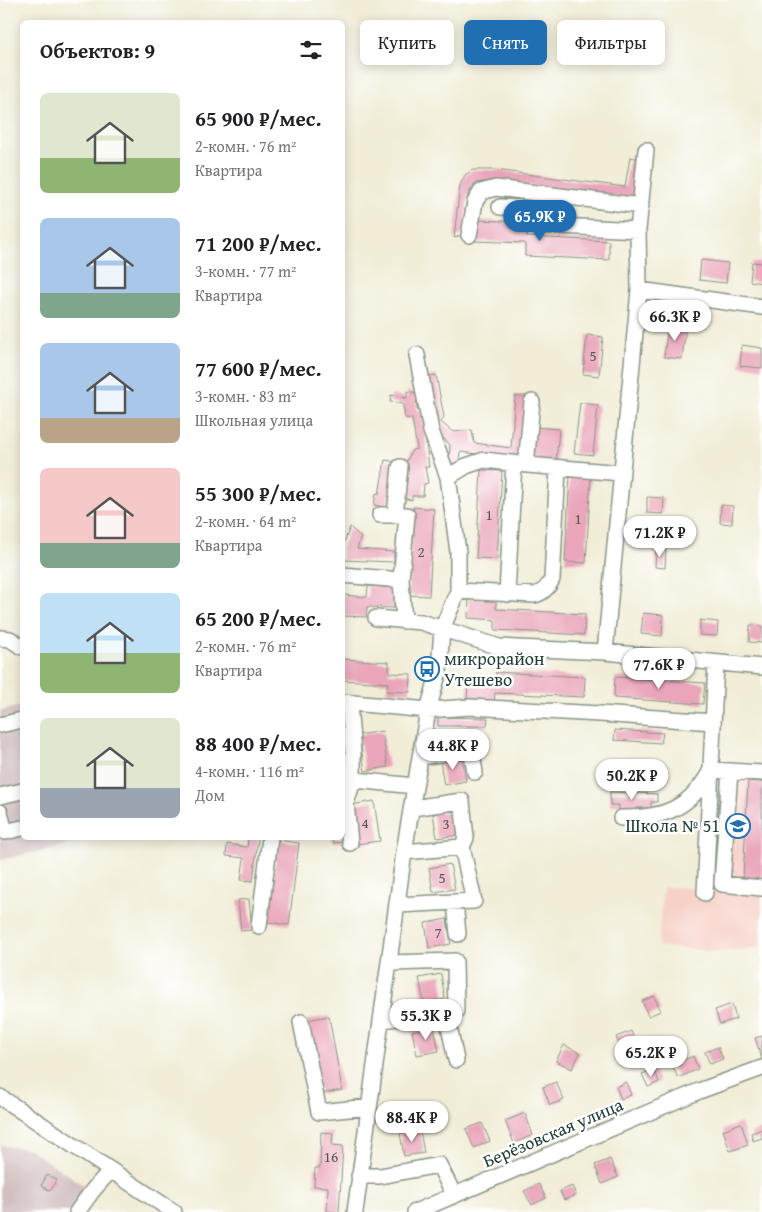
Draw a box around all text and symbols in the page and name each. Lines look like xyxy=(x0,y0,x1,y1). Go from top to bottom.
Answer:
chip: Купить xyxy=(360,20,454,65)
chip: Снять xyxy=(464,20,547,65)
chip: Фильтры xyxy=(557,20,665,65)
text: Объектов: 9 xyxy=(40,35,155,66)
icon: filters xyxy=(297,36,325,64)
text: 65 900 ₽/мес. xyxy=(195,103,321,134)
icon: home xyxy=(80,113,140,173)
text: 2-комн. · 76 m² xyxy=(195,134,296,158)
text: Квартира xyxy=(195,158,262,182)
pin: 65.9K ₽ xyxy=(494,200,586,242)
text: 65.9K ₽ xyxy=(514,204,566,228)
text: 71 200 ₽/мес. xyxy=(195,228,321,259)
icon: home xyxy=(80,238,140,298)
text: 3-комн. · 77 m² xyxy=(195,259,296,283)
text: Квартира xyxy=(195,283,262,307)
pin: 66.3K ₽ xyxy=(629,300,721,342)
text: 66.3K ₽ xyxy=(649,304,701,328)
house number: 5 xyxy=(589,345,597,366)
text: 77 600 ₽/мес. xyxy=(195,353,321,384)
icon: home xyxy=(80,363,140,423)
text: 3-комн. · 83 m² xyxy=(195,384,296,408)
text: Школьная улица xyxy=(195,408,313,432)
text: 55 300 ₽/мес. xyxy=(195,478,321,509)
icon: home xyxy=(80,488,140,548)
house number: 1 xyxy=(485,504,493,525)
house number: 1 xyxy=(574,508,582,529)
text: 2-комн. · 64 m² xyxy=(195,509,296,533)
pin: 71.2K ₽ xyxy=(614,516,706,558)
text: 71.2K ₽ xyxy=(634,520,686,544)
text: Квартира xyxy=(195,533,262,557)
house number: 2 xyxy=(417,541,425,562)
text: 65 200 ₽/мес. xyxy=(195,603,321,634)
icon: home xyxy=(80,613,140,673)
text: 2-комн. · 76 m² xyxy=(195,634,296,658)
place label: микрорайон Утешево xyxy=(444,645,545,693)
pin: 77.6K ₽ xyxy=(613,648,705,690)
text: 77.6K ₽ xyxy=(633,652,685,676)
bus stop icon: микрорайон Утешево xyxy=(414,656,440,682)
text: Квартира xyxy=(195,658,262,682)
text: 88 400 ₽/мес. xyxy=(195,728,321,759)
pin: 44.8K ₽ xyxy=(407,728,499,771)
text: 44.8K ₽ xyxy=(427,733,479,757)
icon: home xyxy=(80,738,140,798)
pin: 50.2K ₽ xyxy=(586,758,678,801)
text: 4-комн. · 116 m² xyxy=(195,759,304,783)
text: 50.2K ₽ xyxy=(606,763,658,787)
text: Дом xyxy=(195,783,225,807)
house number: 4 xyxy=(361,812,369,833)
place label: Школа № 51 xyxy=(626,812,720,839)
house number: 3 xyxy=(442,813,450,834)
school or university icon: Школа № 51 xyxy=(725,813,751,839)
house number: 5 xyxy=(438,867,446,888)
house number: 7 xyxy=(434,922,442,943)
pin: 55.3K ₽ xyxy=(380,998,472,1041)
text: 55.3K ₽ xyxy=(400,1003,452,1027)
pin: 65.2K ₽ xyxy=(605,1036,697,1078)
text: 65.2K ₽ xyxy=(625,1040,677,1064)
street label: Берёзовская улица xyxy=(478,1091,628,1174)
pin: 88.4K ₽ xyxy=(366,1100,458,1143)
text: 88.4K ₽ xyxy=(386,1105,438,1129)
house number: 16 xyxy=(324,1146,338,1167)

